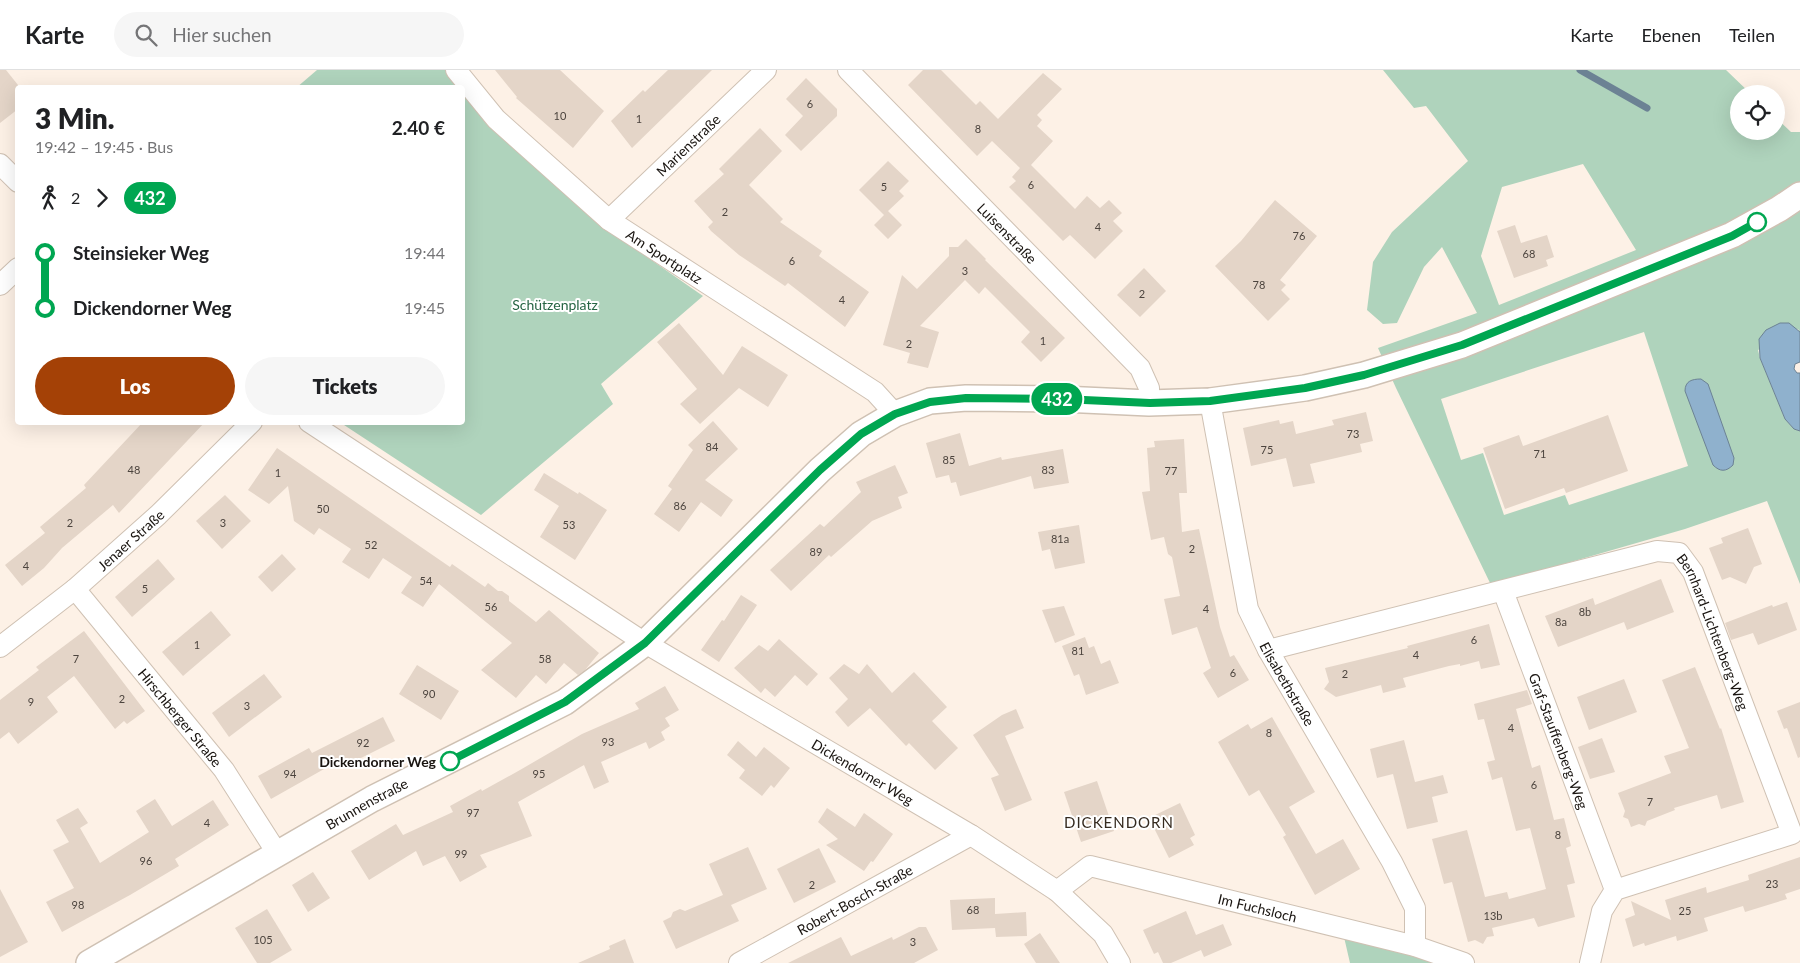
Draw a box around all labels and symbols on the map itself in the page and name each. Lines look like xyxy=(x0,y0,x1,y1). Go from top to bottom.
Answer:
house number: 6 xyxy=(807,97,813,110)
house number: 10 xyxy=(554,109,567,122)
street label: Marienstraße xyxy=(652,110,723,179)
house number: 1 xyxy=(636,112,642,125)
house number: 8 xyxy=(975,122,981,135)
house number: 6 xyxy=(1028,178,1034,191)
house number: 5 xyxy=(881,180,887,193)
street label: Luisenstraße xyxy=(974,199,1041,267)
house number: 2 xyxy=(722,205,728,218)
unlabelled marker xyxy=(1747,212,1767,232)
house number: 4 xyxy=(1095,220,1102,233)
street label: Am Sportplatz xyxy=(623,225,706,287)
house number: 76 xyxy=(1293,229,1305,242)
house number: 68 xyxy=(1523,247,1535,260)
house number: 6 xyxy=(789,254,795,267)
house number: 3 xyxy=(962,264,968,277)
house number: 78 xyxy=(1253,278,1265,291)
house number: 2 xyxy=(1139,287,1145,300)
house number: 4 xyxy=(839,293,846,306)
park label: Schützenplatz xyxy=(512,296,598,313)
house number: 1 xyxy=(1040,334,1046,347)
house number: 2 xyxy=(906,337,912,350)
line badge: 432 xyxy=(1028,383,1086,415)
house number: 73 xyxy=(1347,427,1359,440)
house number: 84 xyxy=(706,440,719,453)
house number: 75 xyxy=(1261,443,1273,456)
house number: 71 xyxy=(1534,447,1546,460)
house number: 85 xyxy=(943,453,955,466)
house number: 48 xyxy=(128,463,140,476)
house number: 83 xyxy=(1042,463,1054,476)
house number: 77 xyxy=(1165,464,1177,477)
house number: 1 xyxy=(275,466,281,479)
house number: 86 xyxy=(674,499,686,512)
house number: 50 xyxy=(317,502,330,515)
street label: Jenaer Straße xyxy=(94,506,167,574)
house number: 2 xyxy=(67,516,73,529)
house number: 3 xyxy=(220,516,226,529)
house number: 53 xyxy=(563,518,575,531)
house number: 81a xyxy=(1051,532,1069,545)
house number: 52 xyxy=(365,538,377,551)
house number: 2 xyxy=(1189,542,1195,555)
house number: 89 xyxy=(810,545,822,558)
street label: Bernhard-Lichtenberg-Weg xyxy=(1674,550,1753,712)
house number: 4 xyxy=(23,559,30,572)
house number: 54 xyxy=(420,574,433,587)
house number: 5 xyxy=(142,582,148,595)
house number: 56 xyxy=(485,600,497,613)
house number: 4 xyxy=(1203,602,1210,615)
house number: 8b xyxy=(1579,605,1591,618)
house number: 8a xyxy=(1555,615,1567,628)
house number: 6 xyxy=(1471,633,1477,646)
house number: 1 xyxy=(194,638,200,651)
street label: Elisabethstraße xyxy=(1257,639,1319,729)
house number: 81 xyxy=(1072,644,1084,657)
house number: 4 xyxy=(1413,648,1420,661)
house number: 7 xyxy=(73,652,79,665)
house number: 58 xyxy=(539,652,551,665)
street label: Hirschberger Straße xyxy=(135,664,226,770)
house number: 6 xyxy=(1230,666,1236,679)
house number: 2 xyxy=(1342,667,1348,680)
street label: Graf-Stauffenberg-Weg xyxy=(1526,670,1592,811)
house number: 90 xyxy=(423,687,436,700)
house number: 2 xyxy=(119,692,125,705)
house number: 9 xyxy=(28,695,34,708)
house number: 3 xyxy=(244,699,250,712)
house number: 4 xyxy=(1508,721,1515,734)
house number: 8 xyxy=(1266,726,1272,739)
house number: 93 xyxy=(602,735,614,748)
street label: Dickendorner Weg xyxy=(809,735,917,808)
house number: 92 xyxy=(357,736,369,749)
marker: Dickendorner Weg xyxy=(440,751,460,771)
place label: Dickendorner Weg xyxy=(319,753,437,770)
house number: 94 xyxy=(284,767,297,780)
house number: 95 xyxy=(533,767,545,780)
street label: Brunnenstraße xyxy=(322,774,410,833)
house number: 6 xyxy=(1531,778,1537,791)
house number: 7 xyxy=(1647,795,1653,808)
house number: 97 xyxy=(467,806,479,819)
district label: DICKENDORN xyxy=(1064,813,1174,831)
house number: 4 xyxy=(204,816,211,829)
house number: 8 xyxy=(1555,828,1561,841)
house number: 99 xyxy=(455,847,467,860)
house number: 96 xyxy=(140,854,152,867)
street label: Robert-Bosch-Straße xyxy=(794,861,915,938)
house number: 23 xyxy=(1766,877,1778,890)
house number: 2 xyxy=(809,878,815,891)
street label: Im Fuchsloch xyxy=(1216,889,1299,925)
house number: 98 xyxy=(72,898,84,911)
house number: 68 xyxy=(967,903,979,916)
house number: 25 xyxy=(1679,904,1691,917)
house number: 13b xyxy=(1484,909,1502,922)
house number: 105 xyxy=(253,933,273,946)
house number: 3 xyxy=(910,935,916,948)

